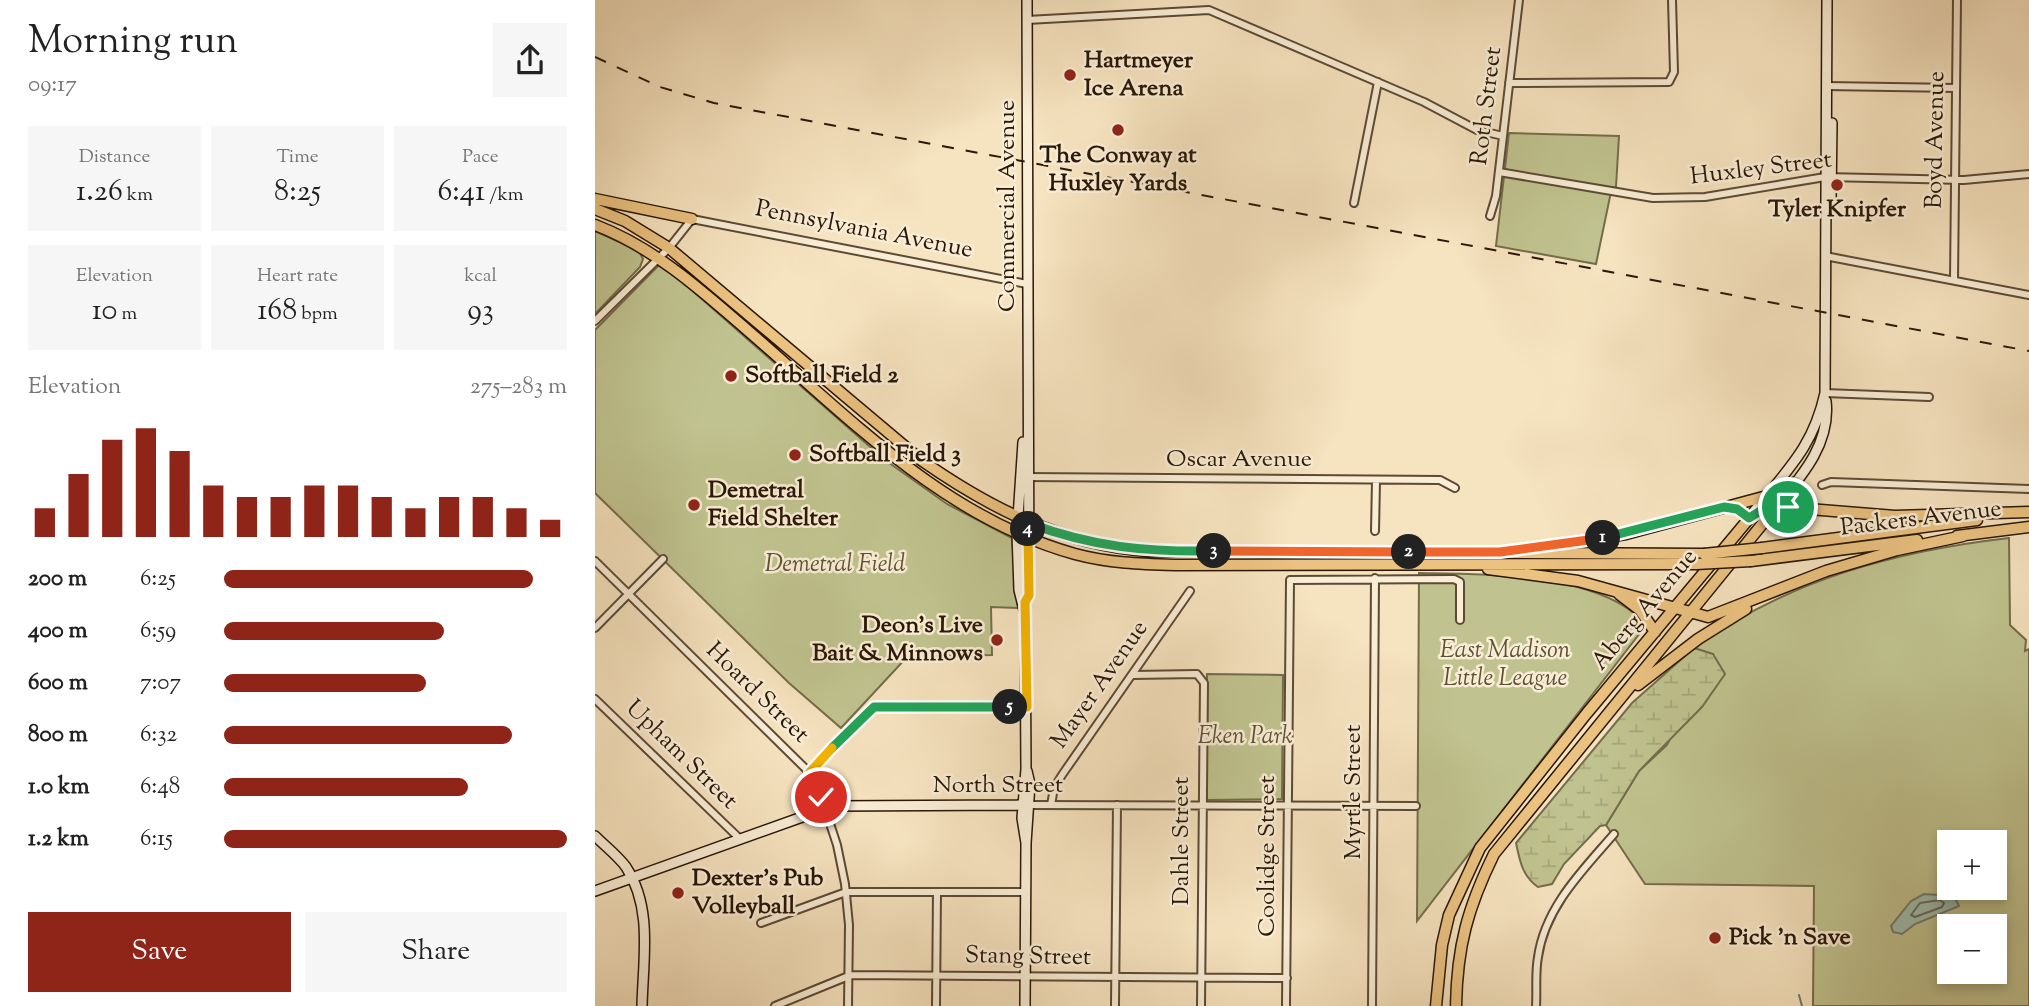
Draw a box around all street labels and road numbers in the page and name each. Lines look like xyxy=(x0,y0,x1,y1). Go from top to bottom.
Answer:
street label: Roth Street xyxy=(1463,45,1511,167)
street label: Boyd Avenue xyxy=(1918,71,1954,209)
street label: Commercial Avenue xyxy=(991,100,1025,312)
street label: Huxley Street xyxy=(1688,143,1834,195)
street label: Pennsylvania Avenue xyxy=(752,192,976,268)
street label: Oscar Avenue xyxy=(1166,443,1312,477)
street label: Packers Avenue xyxy=(1838,492,2004,546)
street label: Aberg Avenue xyxy=(1584,542,1706,678)
street label: Mayer Avenue xyxy=(1043,614,1157,756)
street label: Hoard Street xyxy=(698,635,816,751)
street label: Upham Street xyxy=(617,692,745,818)
street label: Myrtle Street xyxy=(1337,724,1371,860)
street label: North Street xyxy=(933,769,1063,803)
street label: Coolidge Street xyxy=(1251,775,1285,937)
street label: Dahle Street xyxy=(1165,777,1199,905)
street label: Stang Street xyxy=(965,939,1091,975)

